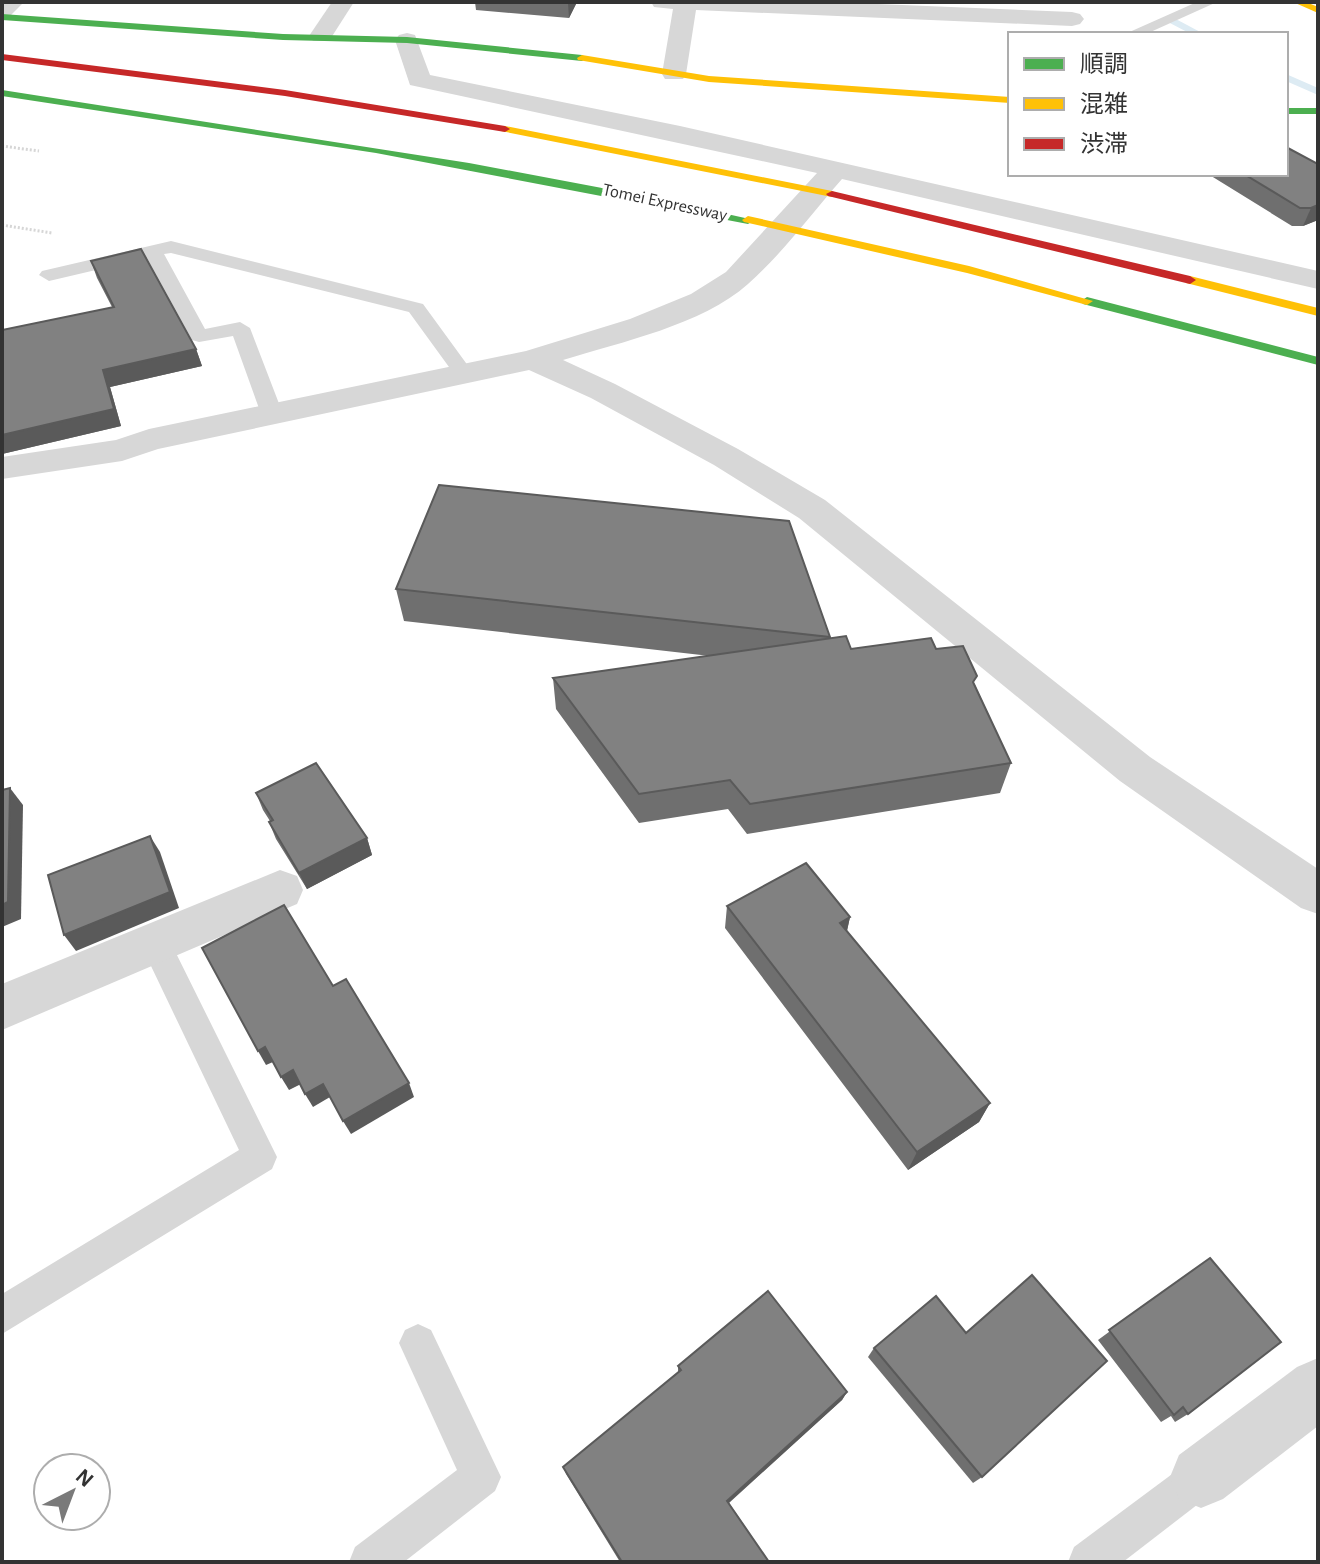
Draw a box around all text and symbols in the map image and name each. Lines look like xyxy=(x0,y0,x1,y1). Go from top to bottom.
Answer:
legend xyxy=(1008,32,1288,176)
text: 順調 xyxy=(1080,52,1128,77)
text: 混雑 xyxy=(1080,91,1128,117)
text: 渋滞 xyxy=(1080,131,1128,157)
street label: Tomei Expressway xyxy=(601,181,729,225)
north arrow xyxy=(32,1452,112,1532)
text: N xyxy=(72,1465,98,1491)

